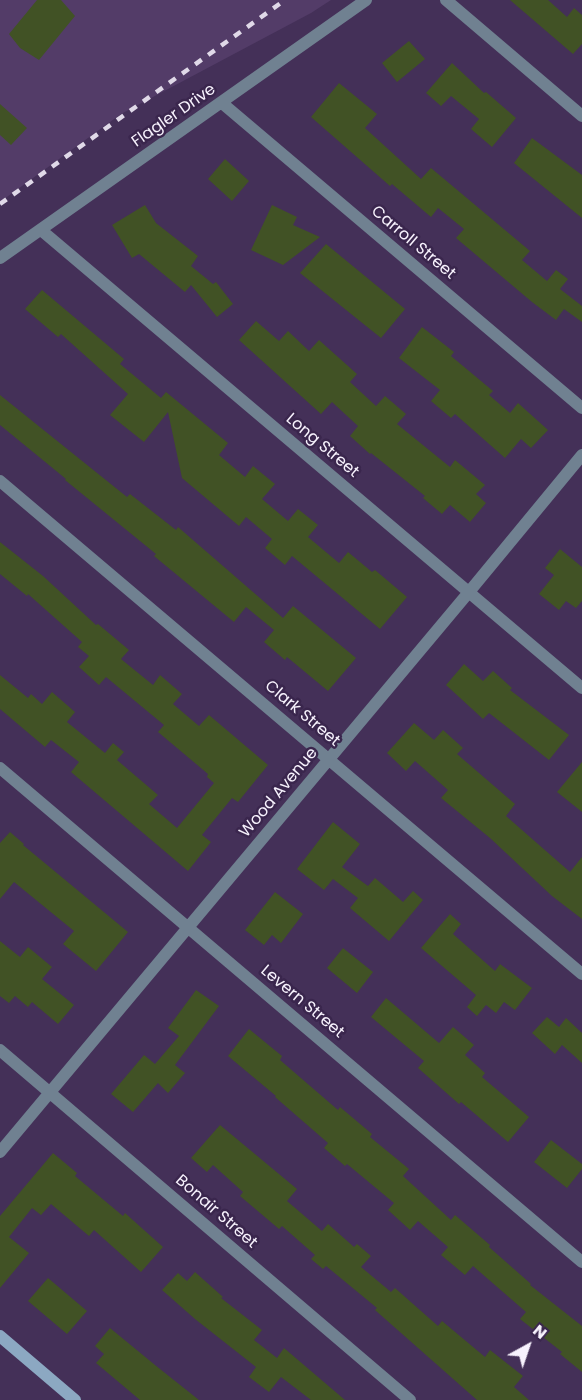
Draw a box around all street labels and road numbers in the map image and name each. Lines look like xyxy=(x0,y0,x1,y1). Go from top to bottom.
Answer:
street label: Flagler Drive xyxy=(128,80,220,152)
street label: Carroll Street xyxy=(367,202,459,284)
street label: Long Street xyxy=(282,410,362,482)
street label: Clark Street xyxy=(260,677,344,751)
street label: Wood Avenue xyxy=(236,744,322,842)
street label: Levern Street xyxy=(256,962,348,1042)
street label: Bonair Street xyxy=(171,1171,261,1253)

